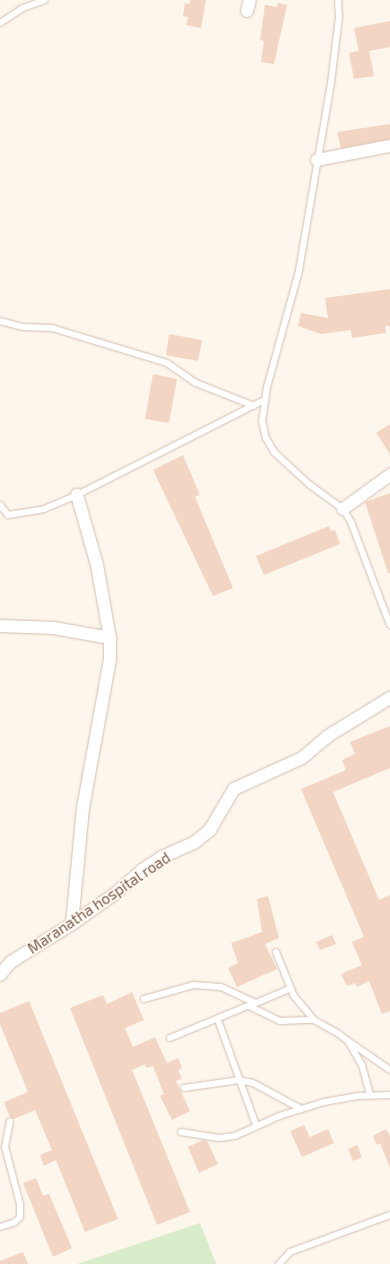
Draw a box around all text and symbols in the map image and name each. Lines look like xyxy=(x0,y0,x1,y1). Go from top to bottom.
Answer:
street label: Maranatha hospital road xyxy=(24,848,174,958)

